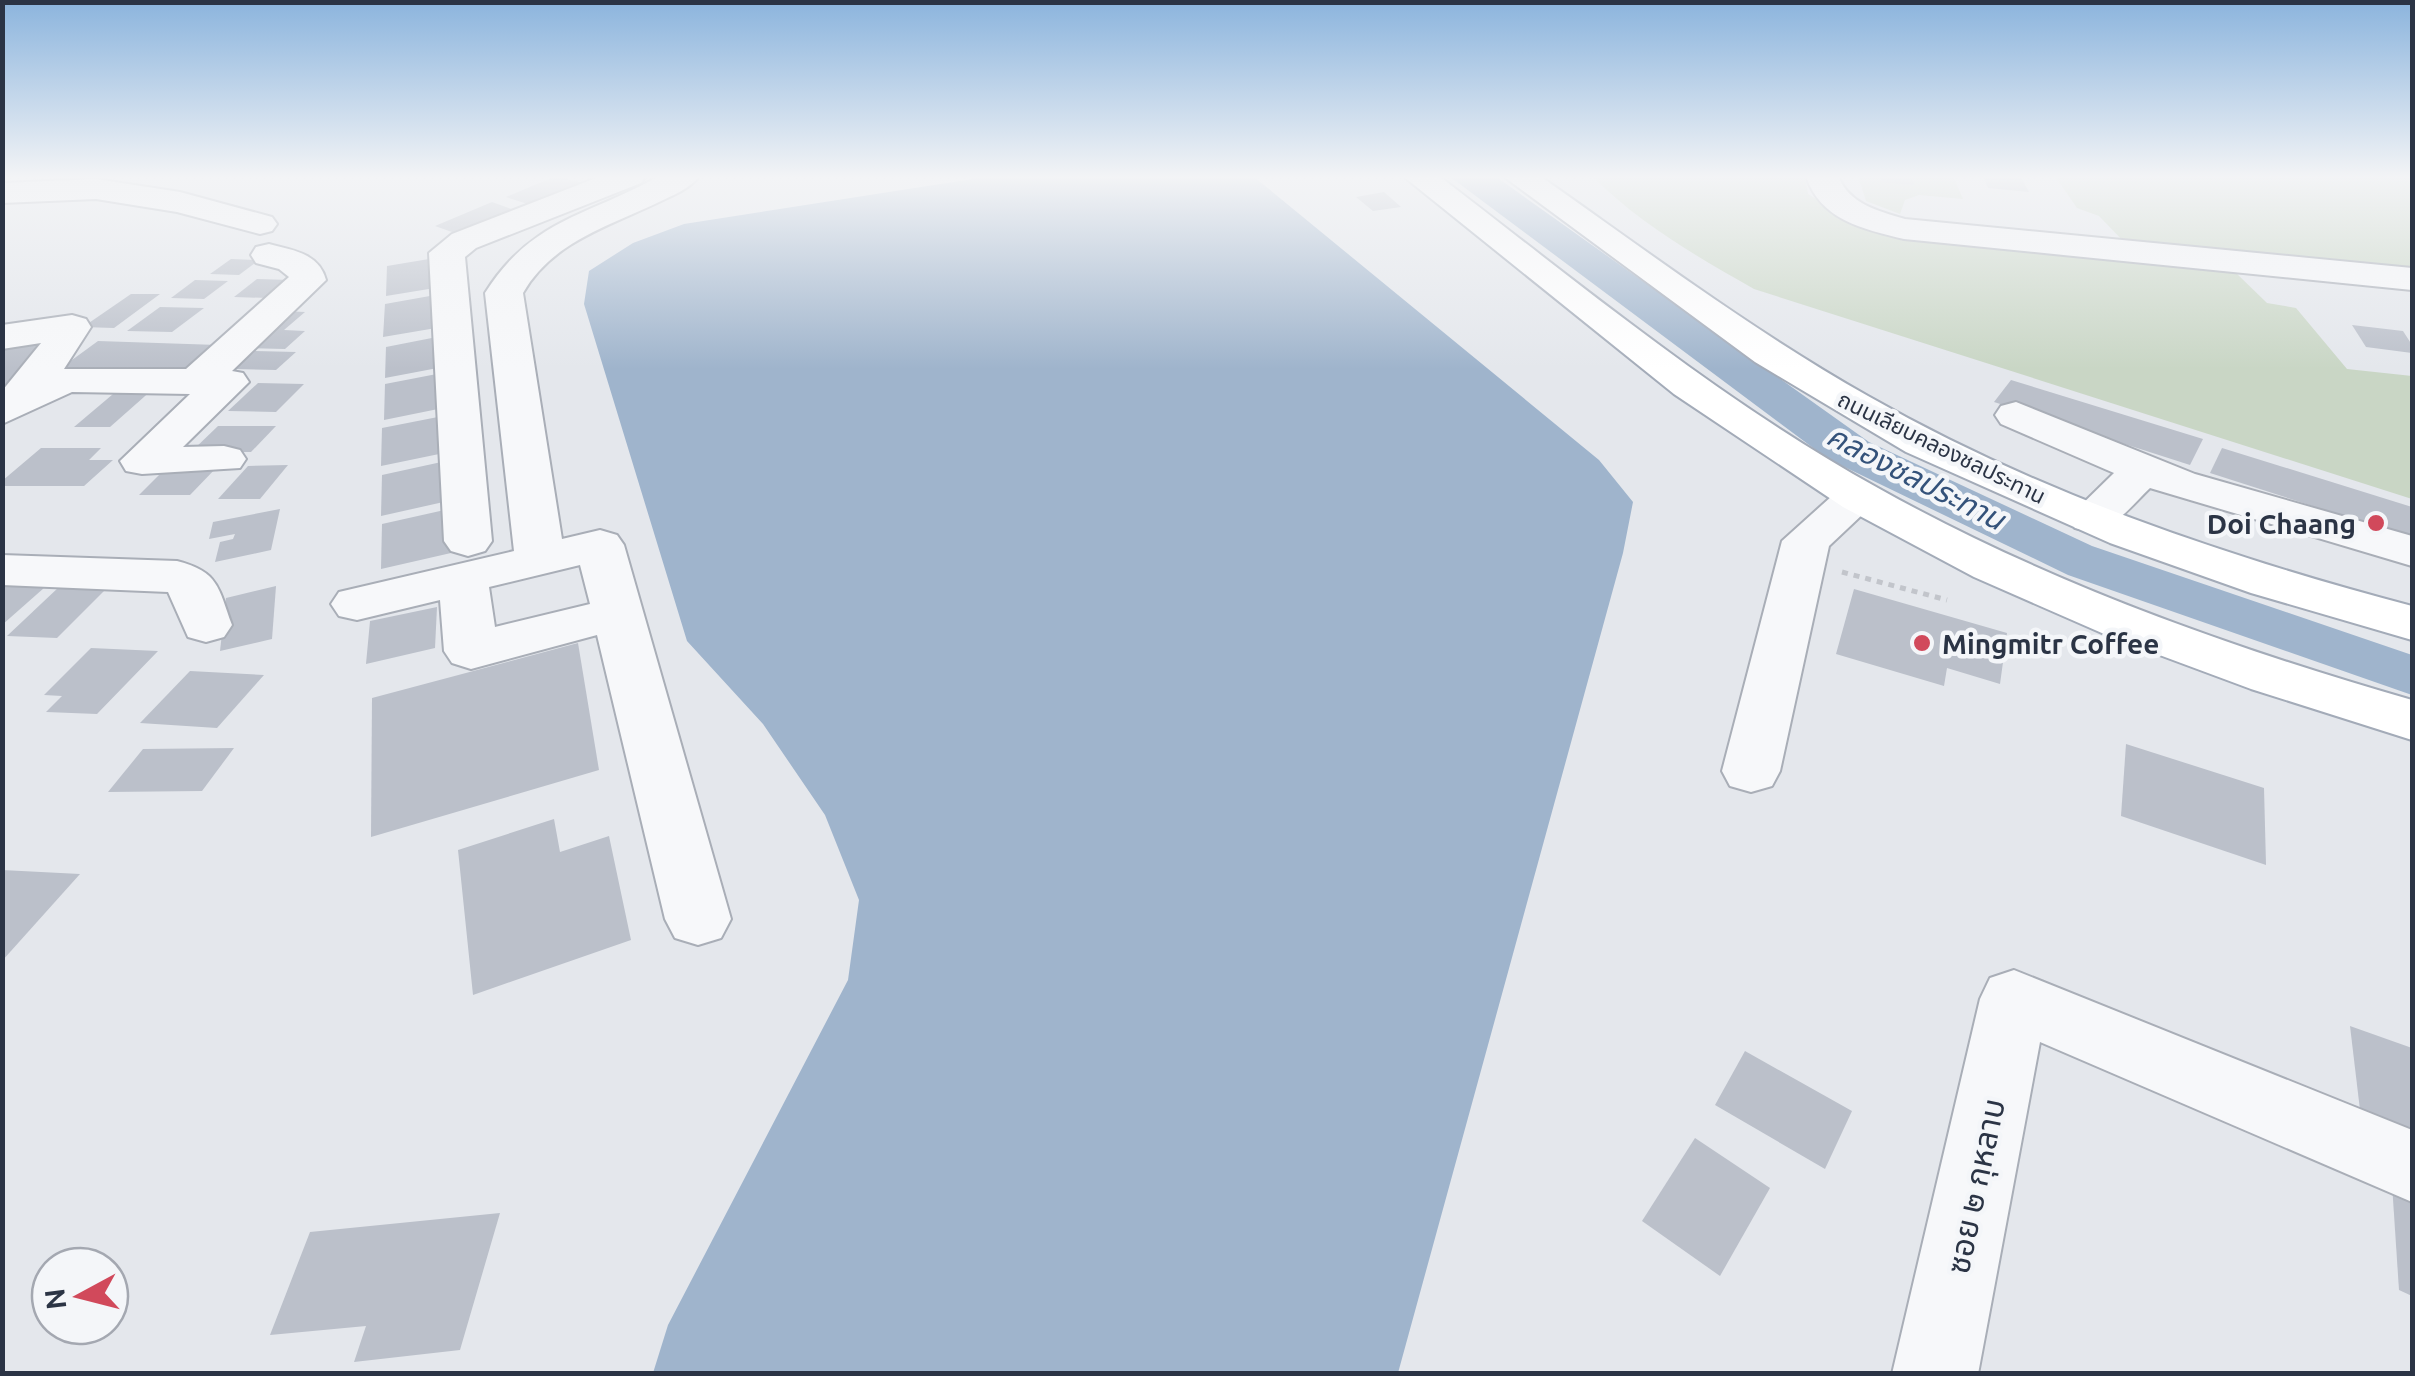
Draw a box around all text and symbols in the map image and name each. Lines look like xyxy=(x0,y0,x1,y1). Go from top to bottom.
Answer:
street label: ถนนเลียบคลองชลประทาน xyxy=(1834,385,2050,509)
water label: คลองชลประทาน xyxy=(1821,417,2011,537)
place label: Doi Chaang xyxy=(2207,508,2356,539)
marker: Doi Chaang xyxy=(2365,512,2387,534)
place label: Mingmitr Coffee xyxy=(1942,628,2159,659)
marker: Mingmitr Coffee xyxy=(1911,632,1933,654)
street label: ซอย ๒ กุหลาบ xyxy=(1939,1095,2013,1277)
north arrow xyxy=(30,1246,130,1346)
text: N xyxy=(38,1287,71,1311)

